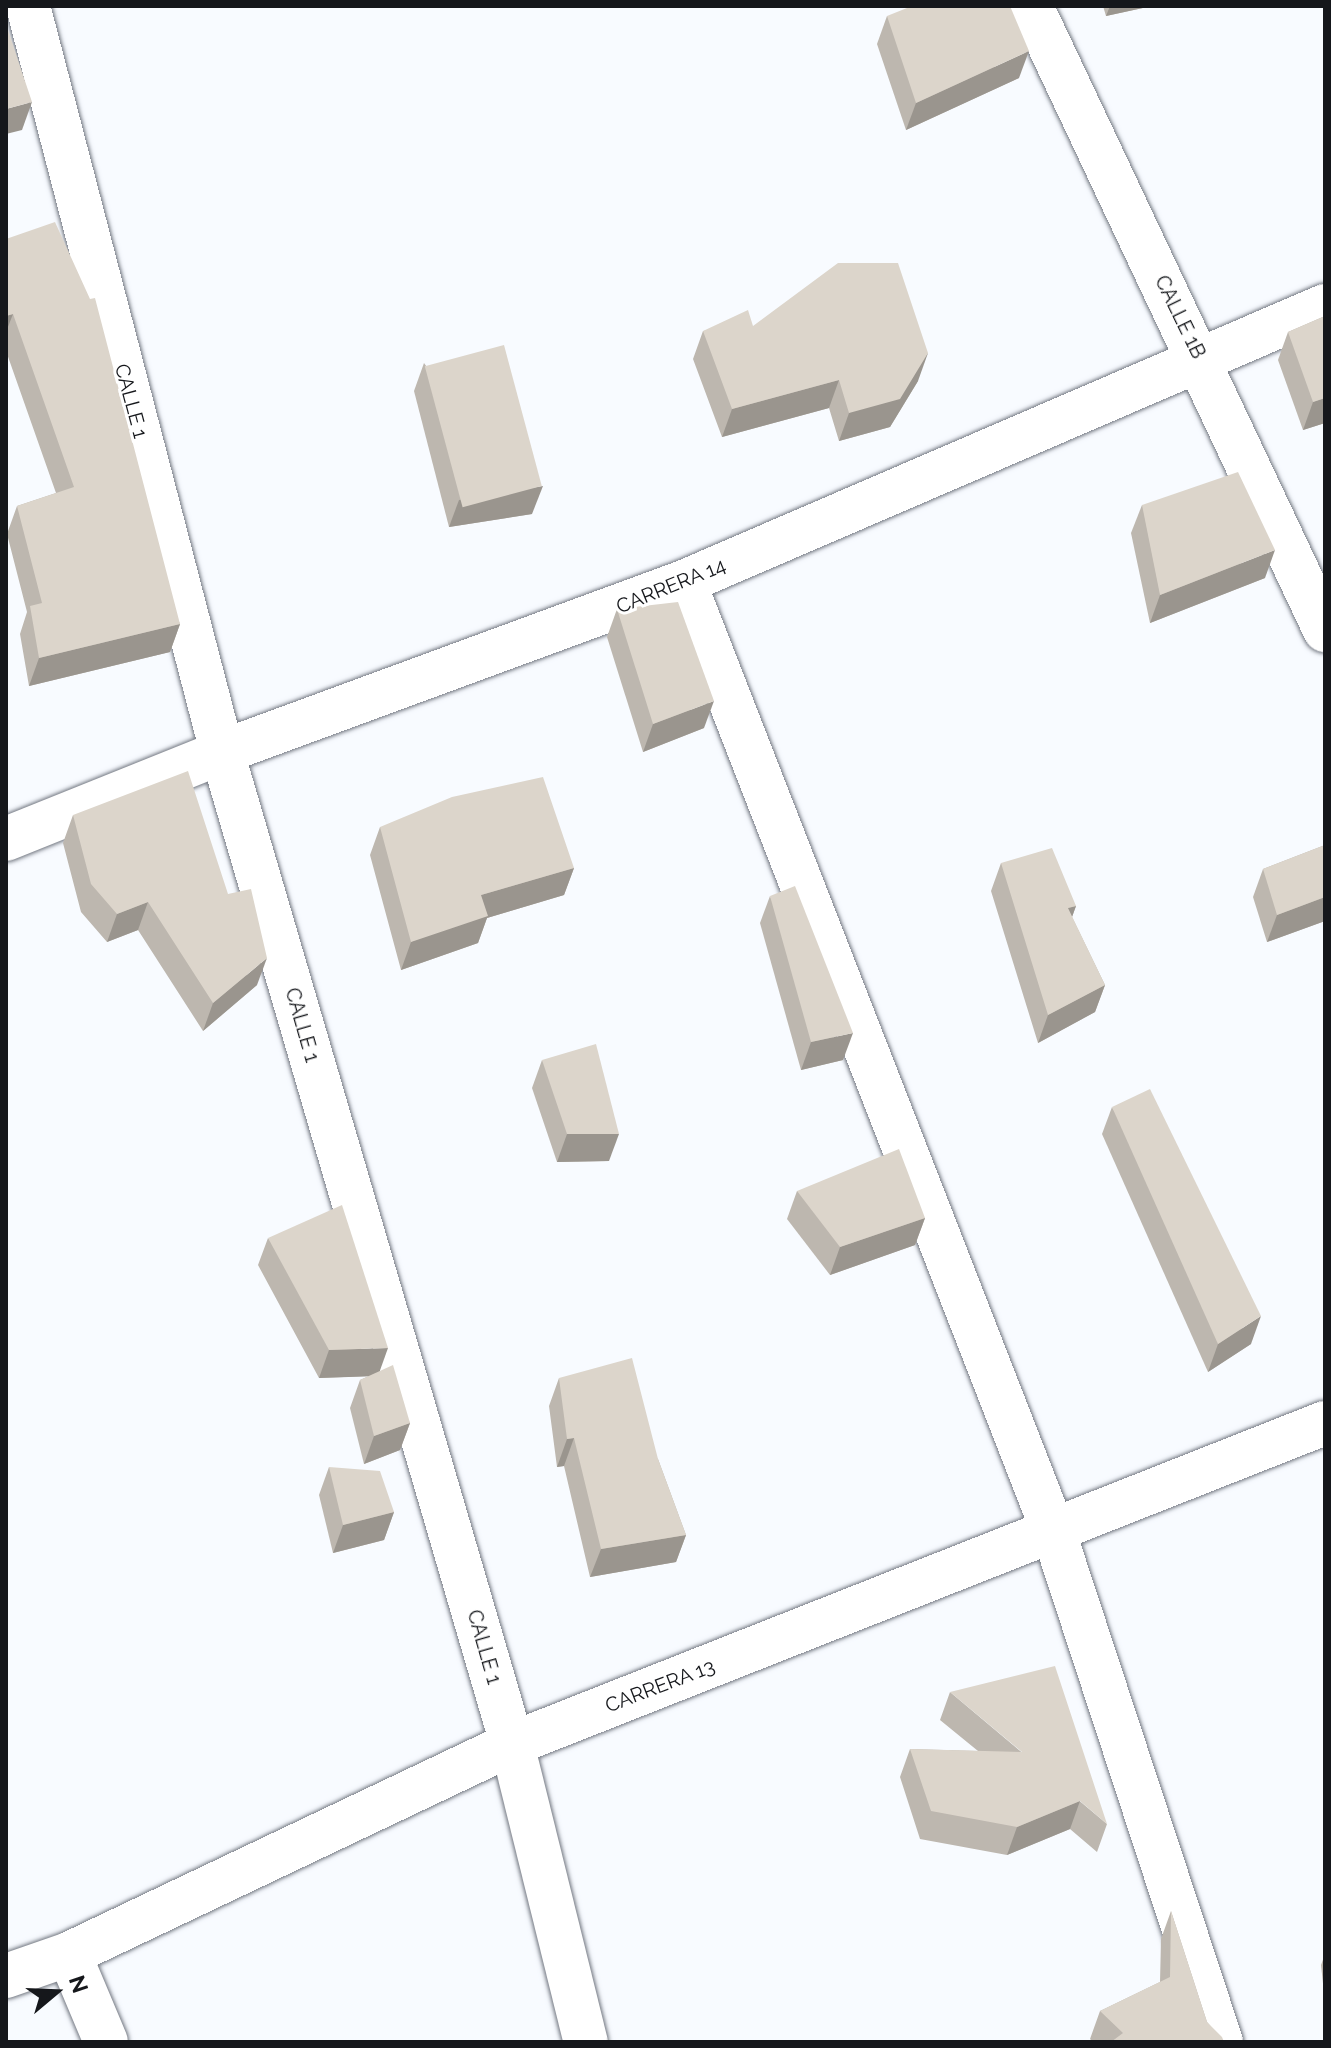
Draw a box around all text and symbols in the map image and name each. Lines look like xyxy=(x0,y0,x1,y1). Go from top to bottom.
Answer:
street label: CALLE 1B xyxy=(1150,272,1210,362)
street label: CALLE 1 xyxy=(110,361,152,441)
street label: CARRERA 14 xyxy=(613,553,729,619)
street label: CALLE 1 xyxy=(280,985,324,1065)
street label: CALLE 1 xyxy=(462,1607,506,1687)
street label: CARRERA 13 xyxy=(601,1654,719,1718)
north arrow xyxy=(16,1952,96,2032)
text: N xyxy=(64,1972,94,1996)

